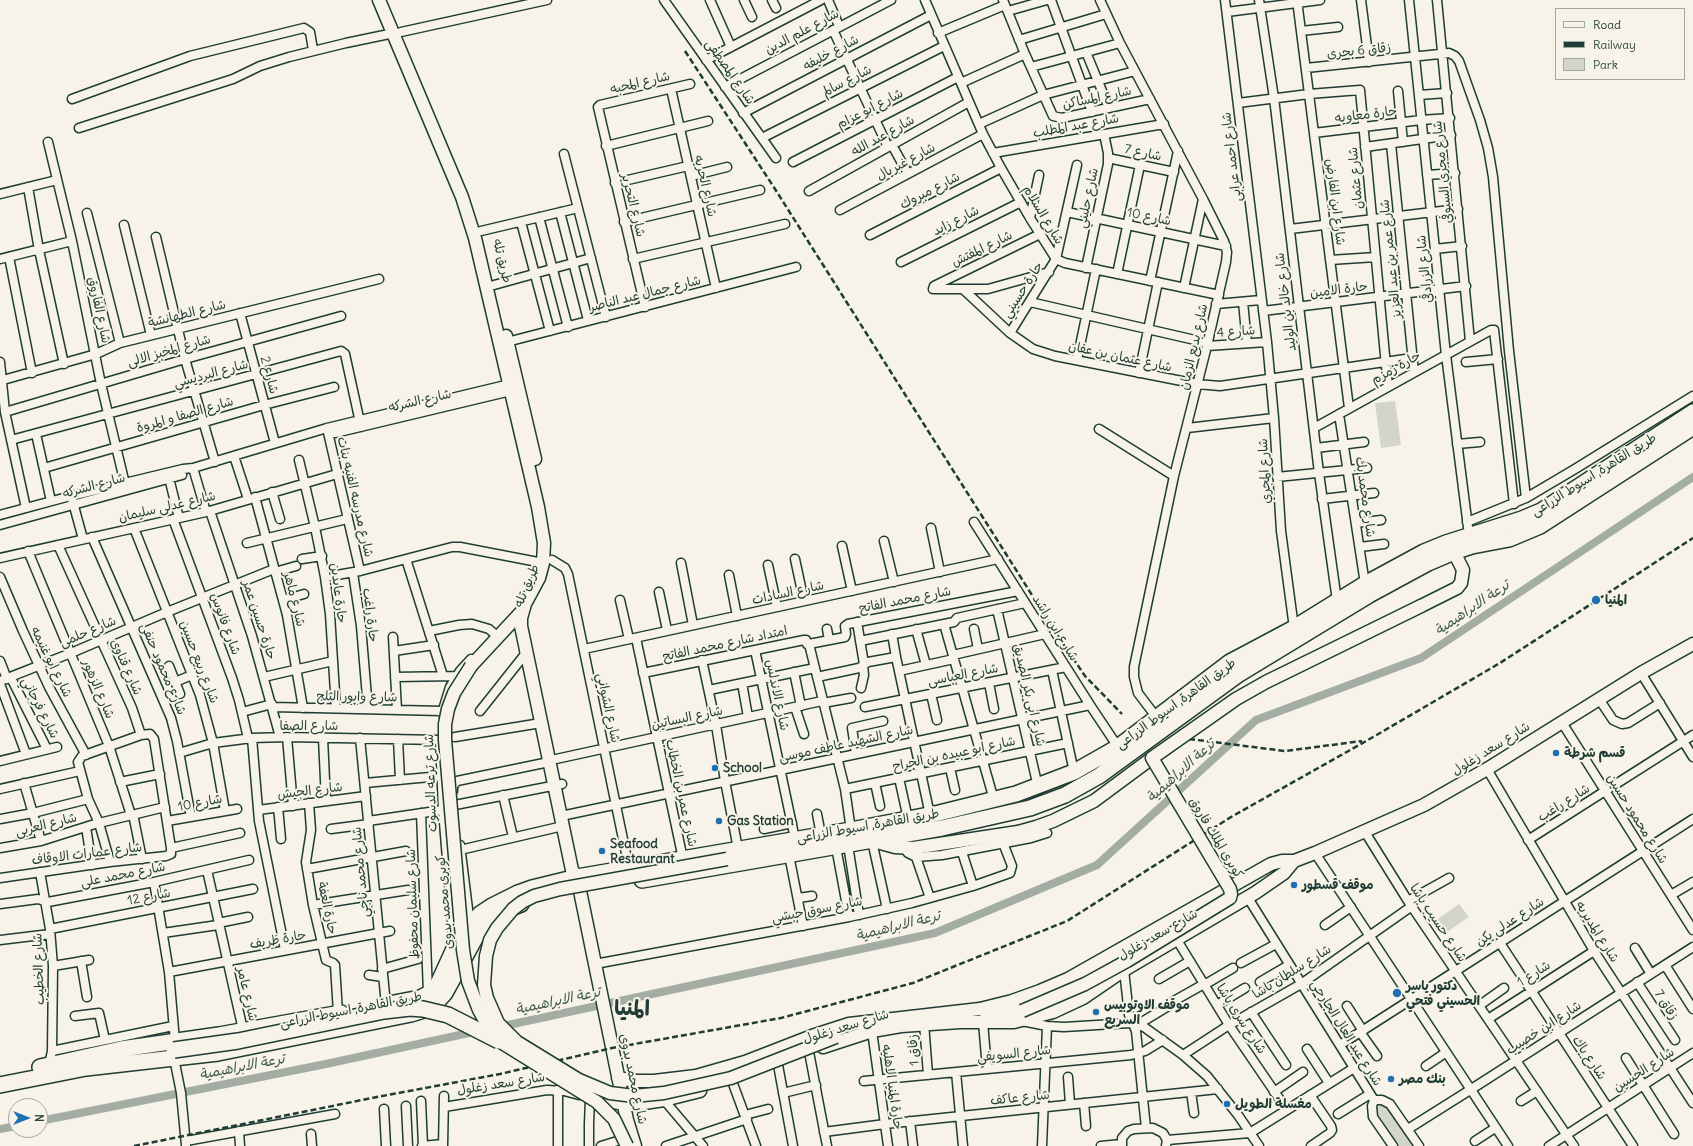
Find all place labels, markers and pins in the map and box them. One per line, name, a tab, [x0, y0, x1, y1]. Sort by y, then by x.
place label: المنيا	[1605, 592, 1627, 608]
marker: المنيا	[1590, 594, 1602, 606]
place label: قسم شرطة	[1564, 745, 1625, 761]
marker: قسم شرطة	[1551, 748, 1561, 758]
place label: School	[723, 760, 762, 776]
marker: School	[710, 763, 720, 773]
place label: Gas Station	[727, 813, 794, 829]
marker: Gas Station	[714, 816, 724, 826]
place label: Seafood Restaurant	[610, 836, 675, 867]
marker: Seafood Restaurant	[597, 846, 607, 856]
place label: موقف قسطور	[1302, 877, 1374, 893]
marker: موقف قسطور	[1289, 880, 1299, 890]
place label: دكتور ياسر الحسيني فتحي	[1406, 978, 1480, 1009]
marker: دكتور ياسر الحسيني فتحي	[1391, 987, 1403, 999]
place label: موقف الاوتوبيس السريع	[1104, 997, 1190, 1028]
marker: موقف الاوتوبيس السريع	[1091, 1007, 1101, 1017]
place label: بنك مصر	[1399, 1071, 1446, 1087]
marker: بنك مصر	[1386, 1074, 1396, 1084]
place label: مغسلة الطويل	[1235, 1096, 1312, 1112]
marker: مغسلة الطويل	[1222, 1099, 1232, 1109]

